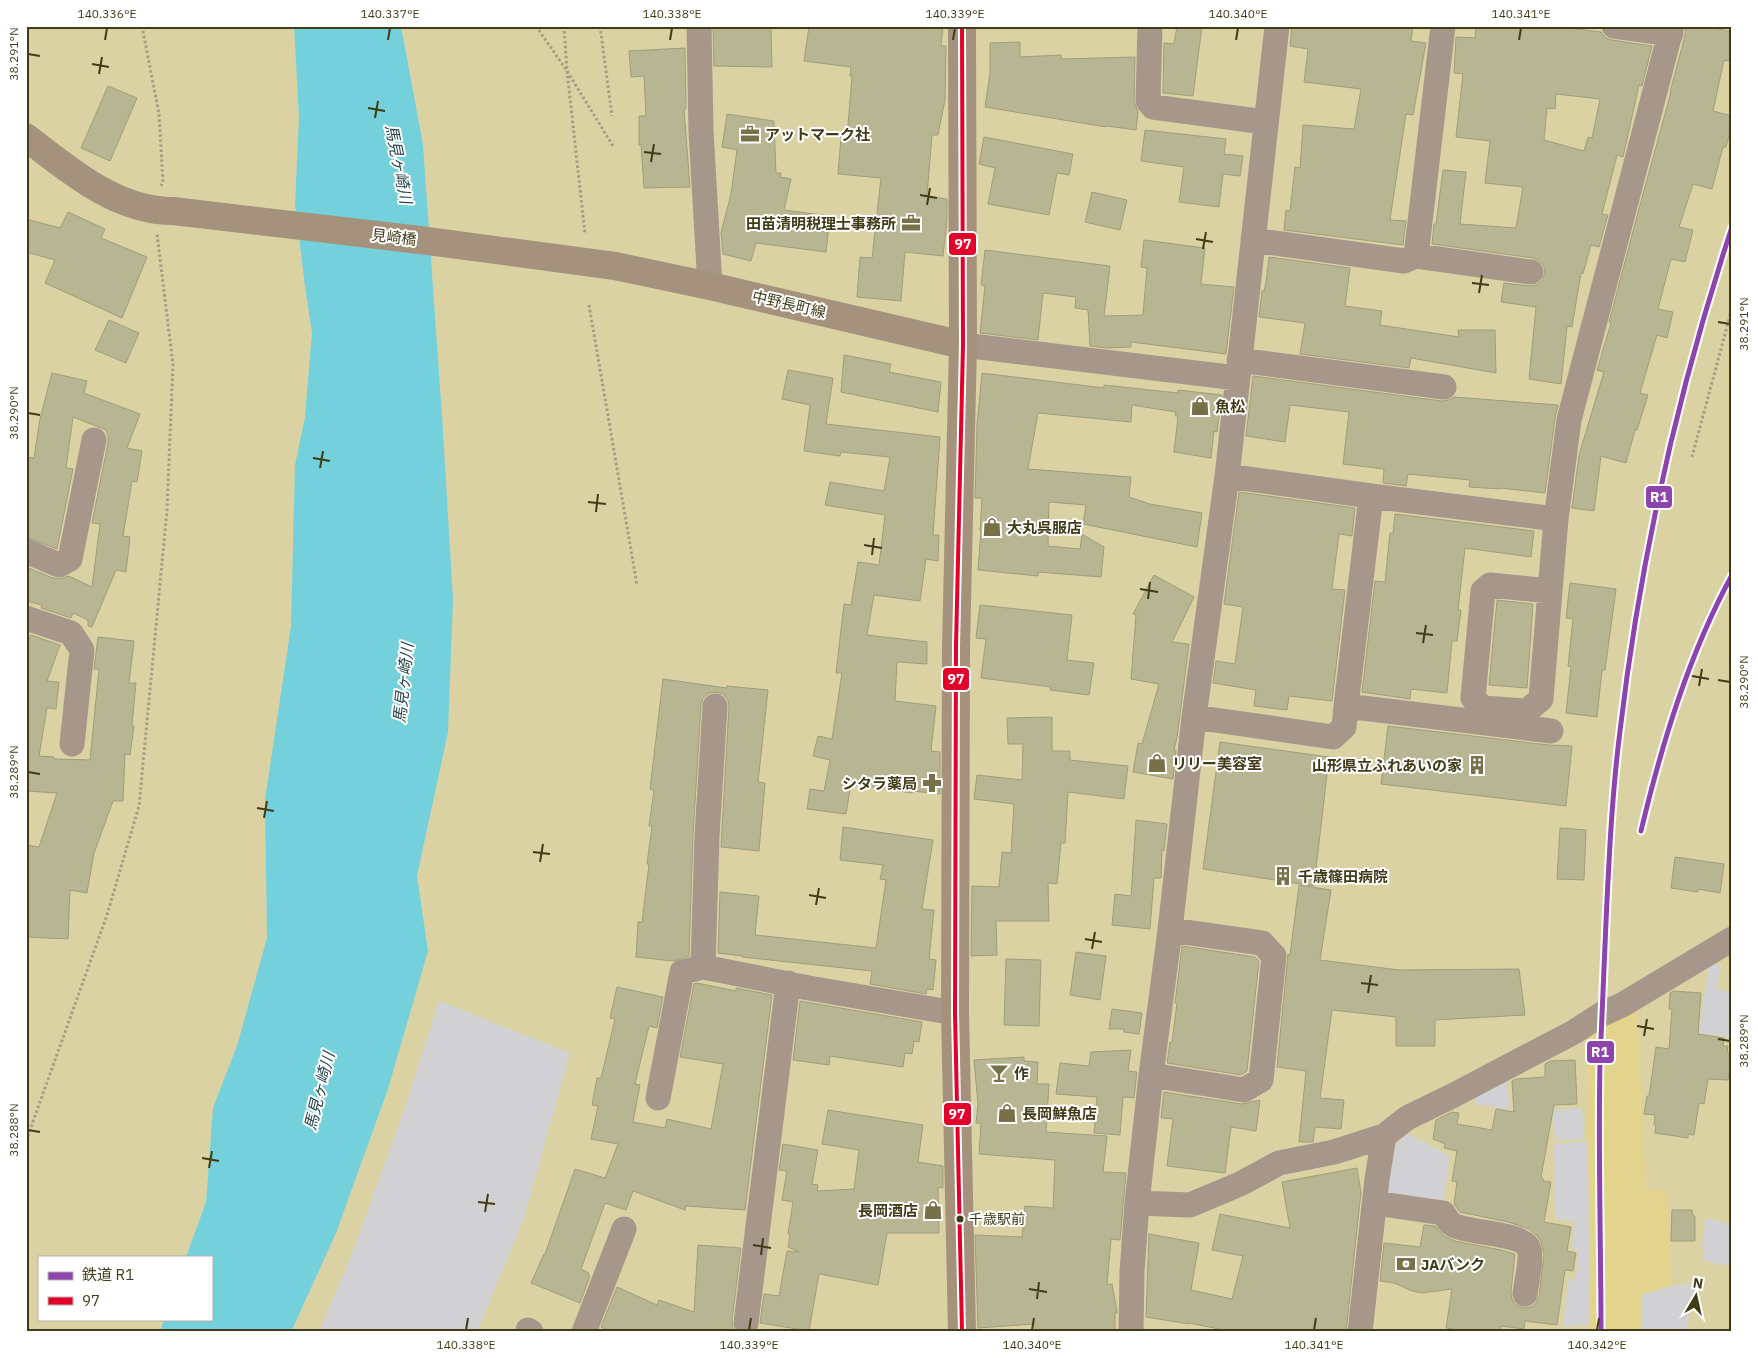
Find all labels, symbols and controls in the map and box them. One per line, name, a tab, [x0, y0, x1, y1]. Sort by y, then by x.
text: 140.336°E	[77, 6, 137, 21]
text: 140.337°E	[360, 6, 420, 21]
text: 140.338°E	[642, 6, 702, 21]
text: 140.339°E	[925, 6, 985, 21]
text: 140.340°E	[1208, 6, 1268, 21]
text: 140.341°E	[1491, 6, 1551, 21]
text: 38.291°N	[6, 27, 21, 81]
water label: 馬見ヶ崎川	[382, 123, 417, 207]
office icon: アットマーク社	[739, 123, 761, 145]
place label: アットマーク社	[765, 125, 870, 144]
office icon: 田苗清明税理士事務所	[900, 212, 922, 234]
place label: 田苗清明税理士事務所	[746, 214, 896, 233]
street label: 見崎橋	[371, 225, 417, 249]
line badge: 97	[948, 232, 977, 256]
text: 97	[955, 235, 971, 253]
street label: 中野長町線	[750, 286, 828, 322]
text: 38.291°N	[1736, 297, 1751, 351]
text: 38.290°N	[6, 386, 21, 440]
shop icon: 魚松	[1189, 395, 1211, 417]
place label: 魚松	[1215, 397, 1245, 416]
line badge: R1	[1645, 485, 1673, 509]
text: R1	[1650, 488, 1669, 506]
shop icon: 大丸呉服店	[981, 516, 1003, 538]
place label: 大丸呉服店	[1007, 518, 1082, 537]
water label: 馬見ヶ崎川	[389, 640, 417, 724]
text: 38.290°N	[1736, 655, 1751, 709]
line badge: 97	[942, 667, 970, 691]
text: 97	[948, 670, 964, 688]
text: 38.289°N	[6, 745, 21, 799]
shop icon: リリー美容室	[1146, 752, 1168, 774]
place label: リリー美容室	[1172, 754, 1262, 773]
building icon: 山形県立ふれあいの家	[1466, 754, 1488, 776]
place label: 山形県立ふれあいの家	[1312, 756, 1462, 775]
pharmacy icon: シタラ薬局	[921, 772, 943, 794]
place label: シタラ薬局	[842, 774, 917, 793]
building icon: 千歳篠田病院	[1272, 865, 1294, 887]
place label: 千歳篠田病院	[1298, 867, 1388, 886]
text: 38.289°N	[1736, 1014, 1751, 1068]
line badge: R1	[1586, 1040, 1615, 1064]
text: R1	[1591, 1043, 1610, 1061]
water label: 馬見ヶ崎川	[300, 1048, 339, 1132]
bar icon: 作	[988, 1062, 1010, 1084]
place label: 作	[1014, 1064, 1029, 1083]
line badge: 97	[943, 1102, 972, 1126]
shop icon: 長岡鮮魚店	[996, 1102, 1018, 1124]
text: 38.288°N	[6, 1103, 21, 1157]
place label: 長岡鮮魚店	[1022, 1104, 1097, 1123]
text: 97	[949, 1105, 965, 1123]
shop icon: 長岡酒店	[922, 1199, 944, 1221]
place label: 長岡酒店	[858, 1201, 918, 1220]
place label: 千歳駅前	[969, 1210, 1025, 1228]
marker: 千歳駅前	[955, 1214, 965, 1224]
bank icon: JAバンク	[1395, 1253, 1417, 1275]
place label: JAバンク	[1421, 1255, 1485, 1274]
legend	[38, 1256, 212, 1320]
text: 鉄道 R1	[82, 1265, 134, 1284]
north arrow	[1670, 1270, 1720, 1320]
text: N	[1692, 1273, 1704, 1293]
text: 97	[82, 1291, 100, 1310]
text: 140.338°E	[436, 1337, 496, 1352]
text: 140.339°E	[719, 1337, 779, 1352]
text: 140.340°E	[1002, 1337, 1062, 1352]
text: 140.341°E	[1284, 1337, 1344, 1352]
text: 140.342°E	[1567, 1337, 1627, 1352]

